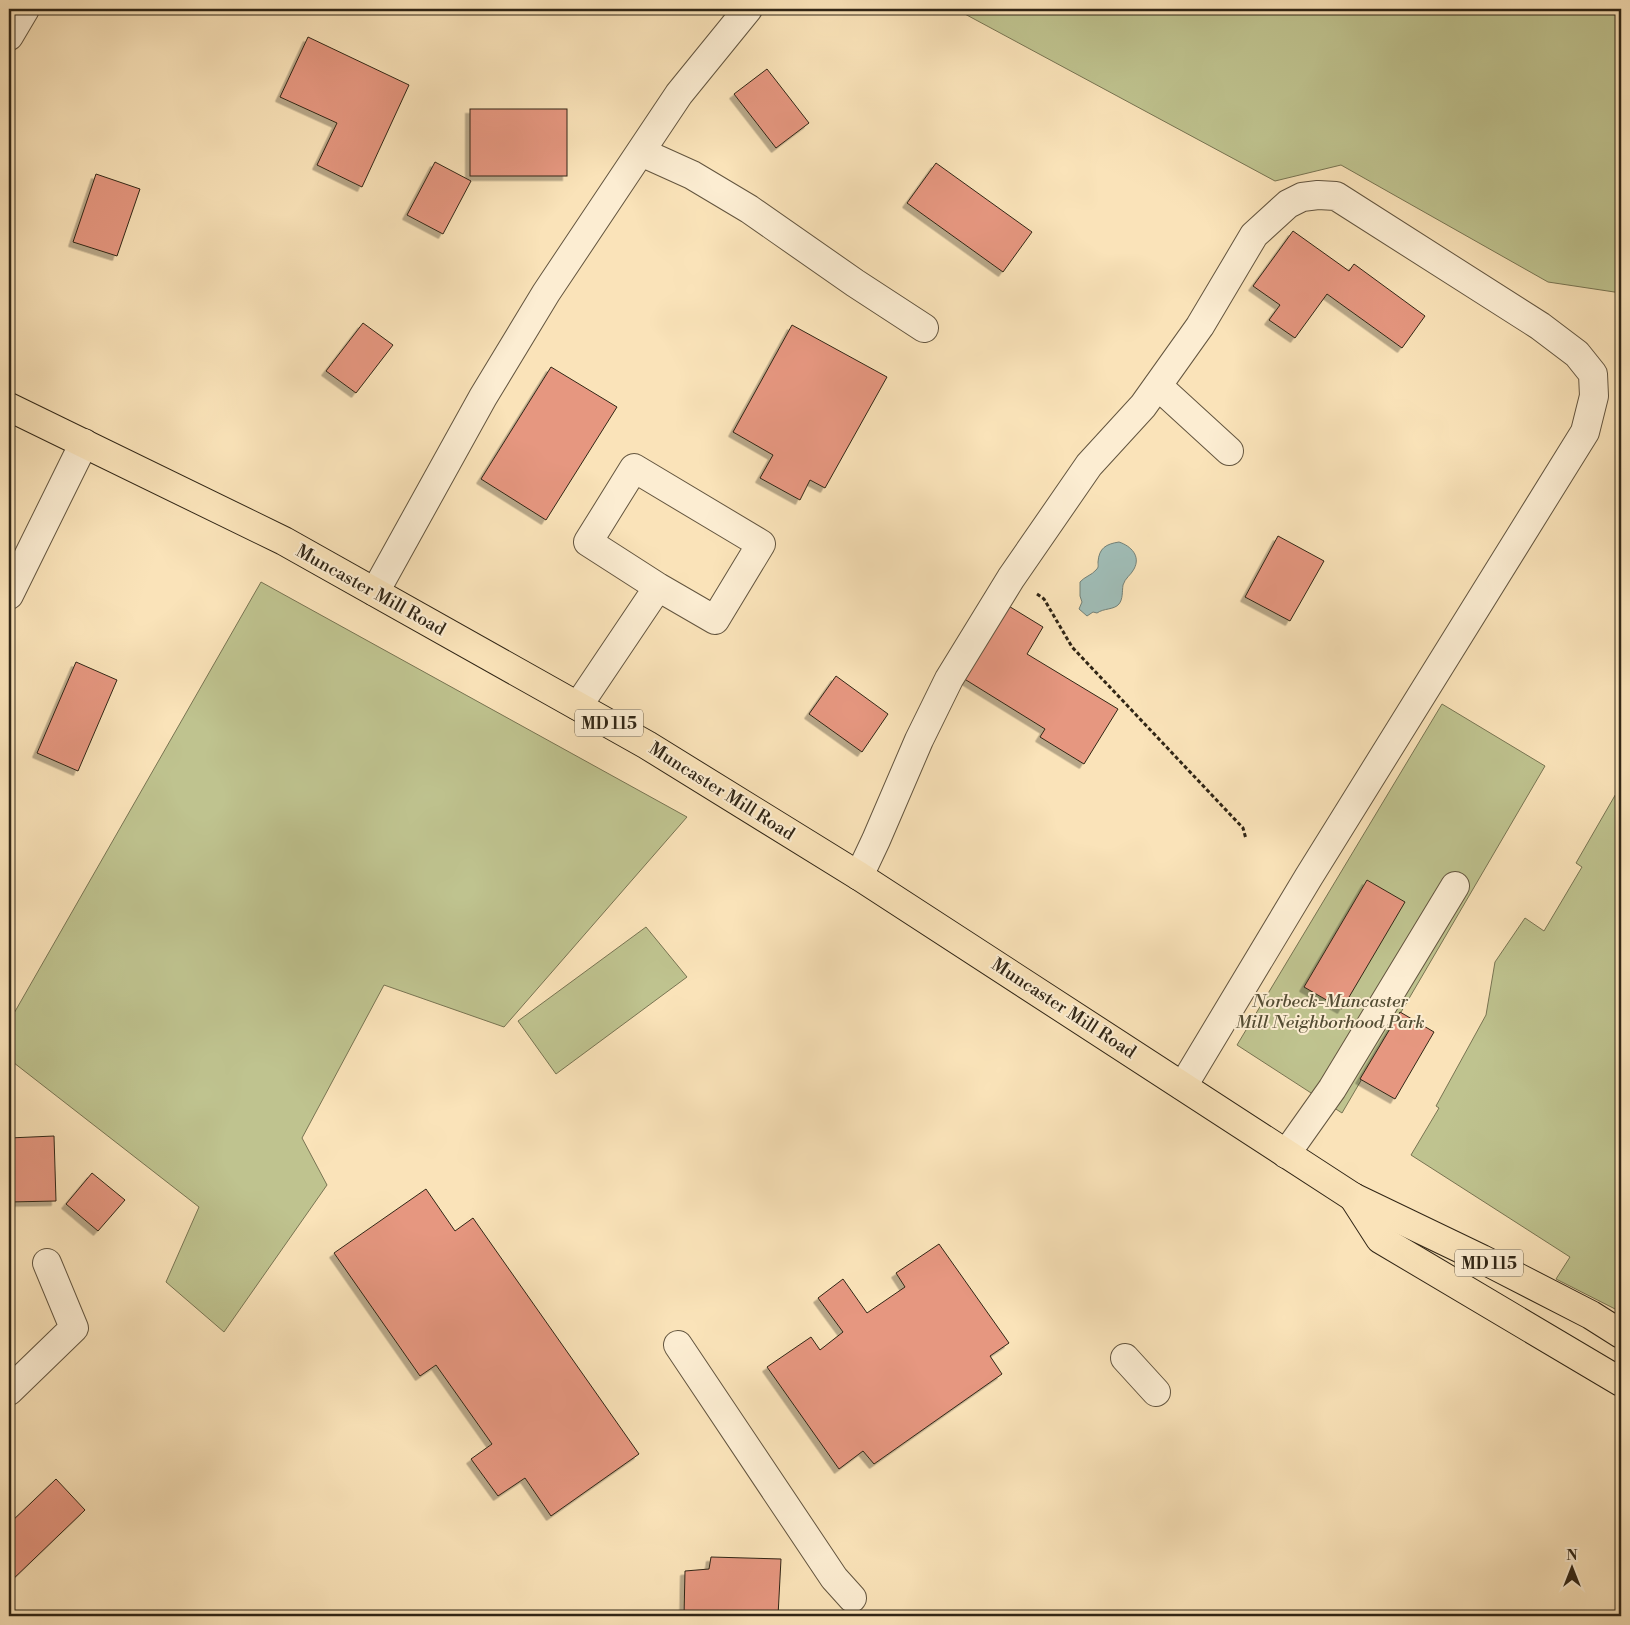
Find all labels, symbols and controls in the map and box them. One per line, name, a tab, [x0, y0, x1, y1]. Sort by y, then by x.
street label: Muncaster Mill Road	[292, 540, 450, 642]
road number: MD 115	[575, 710, 643, 736]
street label: Muncaster Mill Road	[644, 737, 800, 846]
street label: Muncaster Mill Road	[987, 953, 1141, 1064]
park label: Norbeck-Muncaster Mill Neighborhood Park	[1235, 990, 1425, 1034]
road number: MD 115	[1455, 1250, 1523, 1276]
north arrow	[1548, 1542, 1598, 1592]
text: N	[1566, 1547, 1578, 1565]

